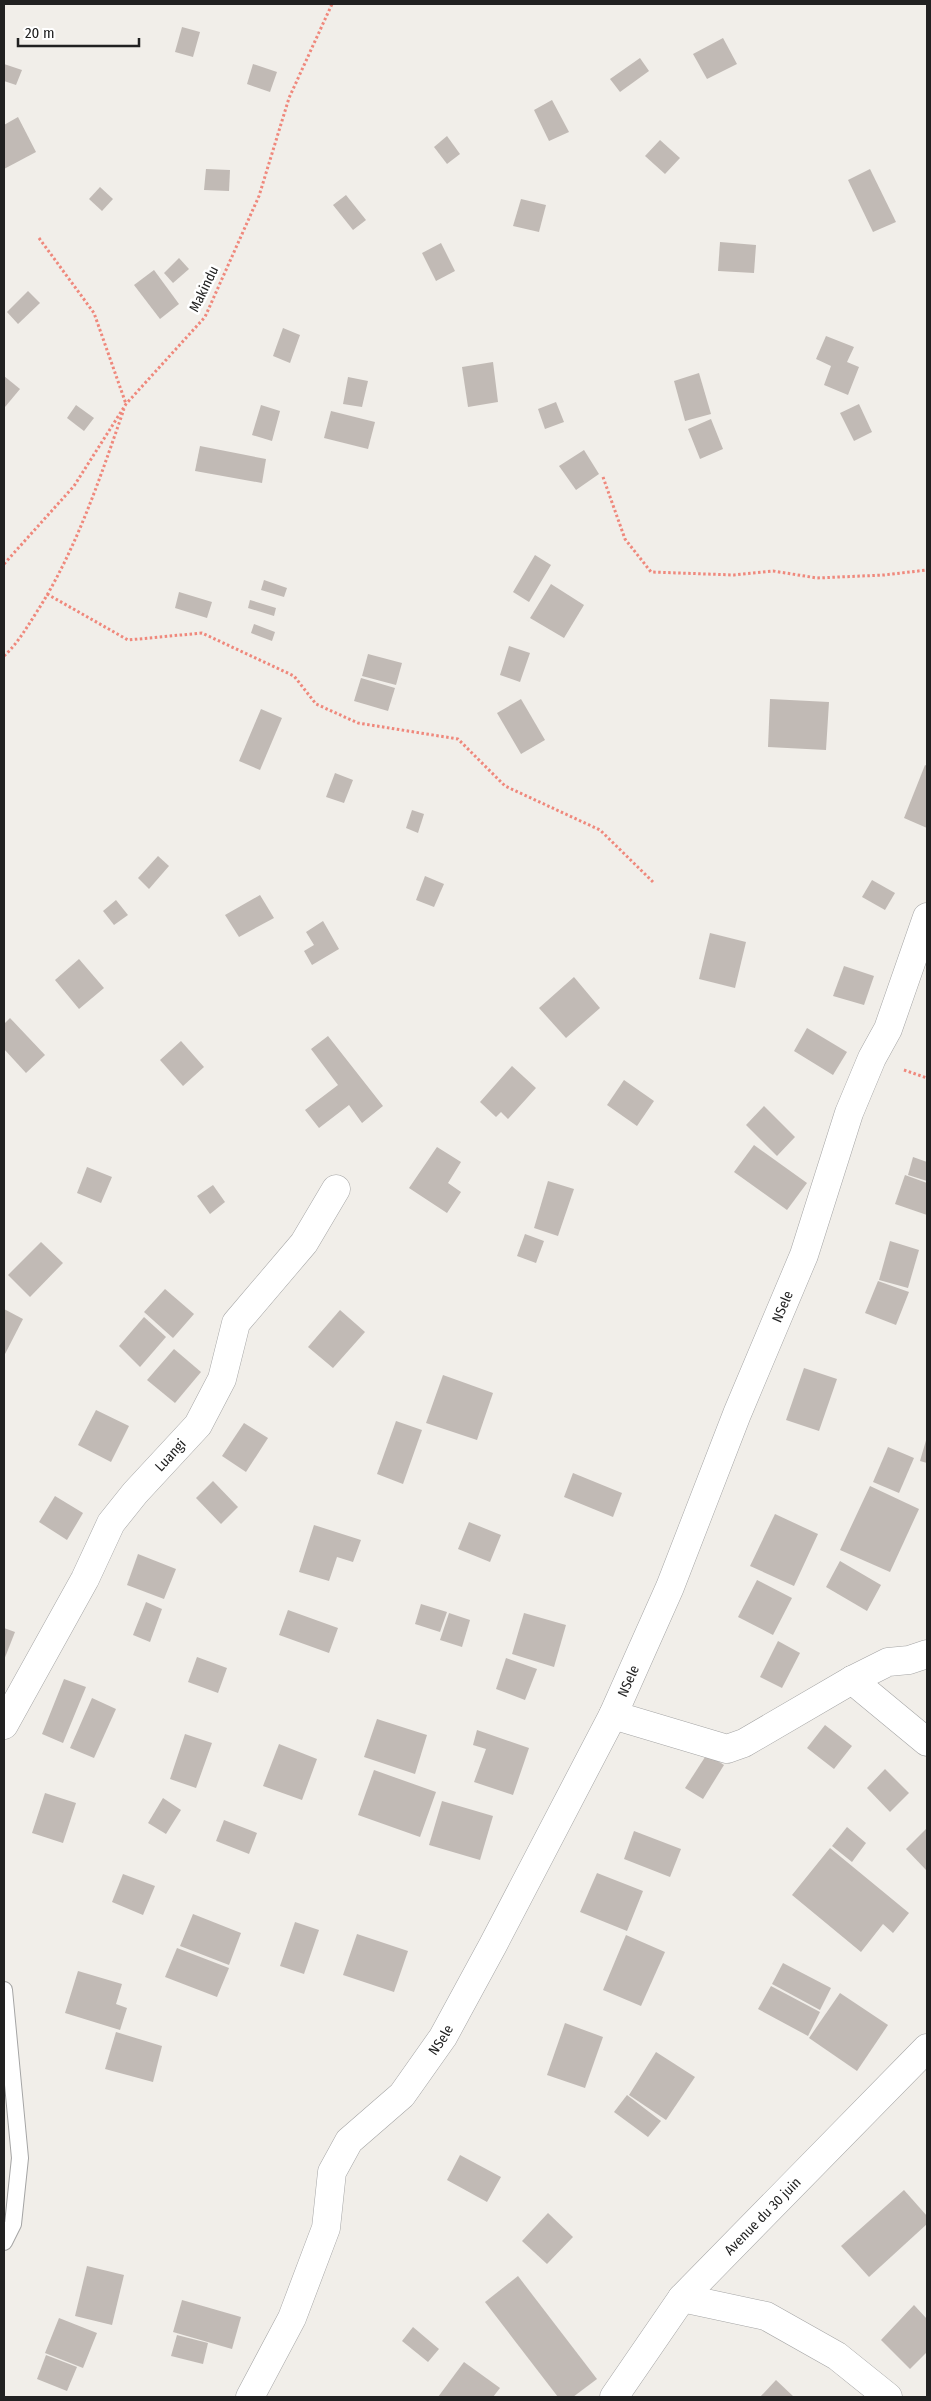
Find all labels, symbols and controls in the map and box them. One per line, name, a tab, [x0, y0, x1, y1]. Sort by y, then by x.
scale bar	[18, 15, 139, 47]
text: 20 m	[25, 24, 55, 42]
street label: Makindu	[186, 263, 222, 315]
street label: NSele	[768, 1288, 797, 1325]
street label: Luangi	[151, 1435, 189, 1475]
street label: NSele	[614, 1662, 643, 1699]
street label: NSele	[424, 2022, 457, 2058]
street label: Avenue du 30 juin	[721, 2173, 804, 2258]

